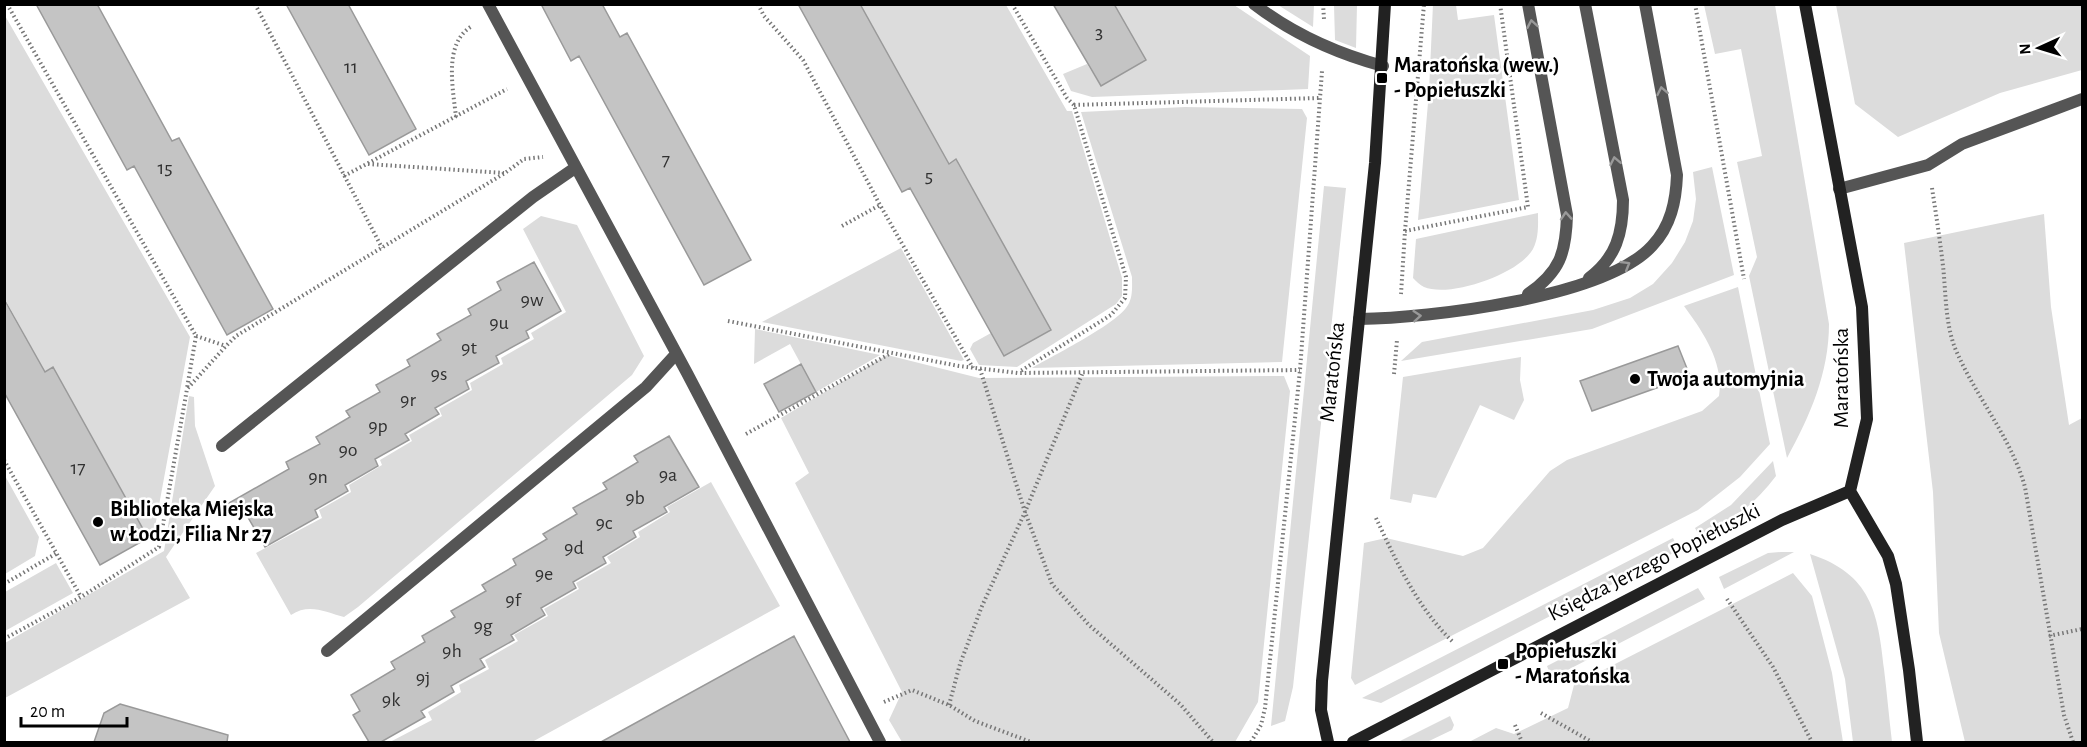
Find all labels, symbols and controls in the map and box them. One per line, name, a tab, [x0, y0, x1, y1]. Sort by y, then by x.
north arrow	[2009, 18, 2069, 78]
one-way arrow	[1526, 19, 1539, 29]
house number: 3	[1095, 22, 1103, 42]
text: N	[2017, 43, 2033, 55]
place label: Maratońska (wew.) - Popiełuszki	[1394, 54, 1560, 101]
house number: 11	[344, 57, 358, 77]
marker: Maratońska (wew.) - Popiełuszki	[1375, 71, 1389, 85]
one-way arrow	[1656, 87, 1669, 97]
house number: 7	[662, 150, 670, 170]
one-way arrow	[1609, 157, 1622, 167]
house number: 15	[157, 158, 173, 178]
house number: 5	[925, 166, 933, 186]
one-way arrow	[1560, 211, 1573, 220]
one-way arrow	[1620, 261, 1630, 273]
house number: 9w	[521, 290, 544, 310]
one-way arrow	[1413, 310, 1422, 323]
house number: 9u	[489, 313, 509, 333]
street label: Maratońska	[1316, 321, 1348, 423]
street label: Maratońska	[1830, 328, 1852, 428]
house number: 9t	[461, 338, 478, 358]
house number: 9s	[431, 364, 447, 384]
place label: Twoja automyjnia	[1647, 368, 1805, 391]
marker: Twoja automyjnia	[1628, 372, 1642, 386]
house number: 9r	[400, 390, 416, 410]
house number: 9p	[368, 416, 388, 436]
house number: 9o	[338, 440, 358, 460]
house number: 17	[70, 458, 86, 478]
house number: 9a	[659, 465, 677, 485]
house number: 9n	[308, 467, 328, 487]
house number: 9b	[625, 488, 645, 508]
place label: Biblioteka Miejska w Łodzi, Filia Nr 27	[110, 498, 274, 545]
street label: Księdza Jerzego Popiełuszki	[1544, 499, 1764, 625]
house number: 9c	[595, 513, 613, 533]
marker: Biblioteka Miejska w Łodzi, Filia Nr 27	[91, 515, 105, 529]
house number: 9d	[564, 538, 584, 558]
house number: 9e	[535, 564, 553, 584]
house number: 9f	[505, 590, 522, 610]
house number: 9g	[473, 616, 493, 636]
place label: Popiełuszki - Maratońska	[1515, 640, 1630, 687]
house number: 9h	[442, 641, 462, 661]
marker: Popiełuszki - Maratońska	[1496, 657, 1510, 671]
house number: 9j	[416, 668, 430, 688]
scale bar	[21, 690, 128, 728]
house number: 9k	[382, 690, 400, 710]
text: 20 m	[30, 703, 65, 721]

